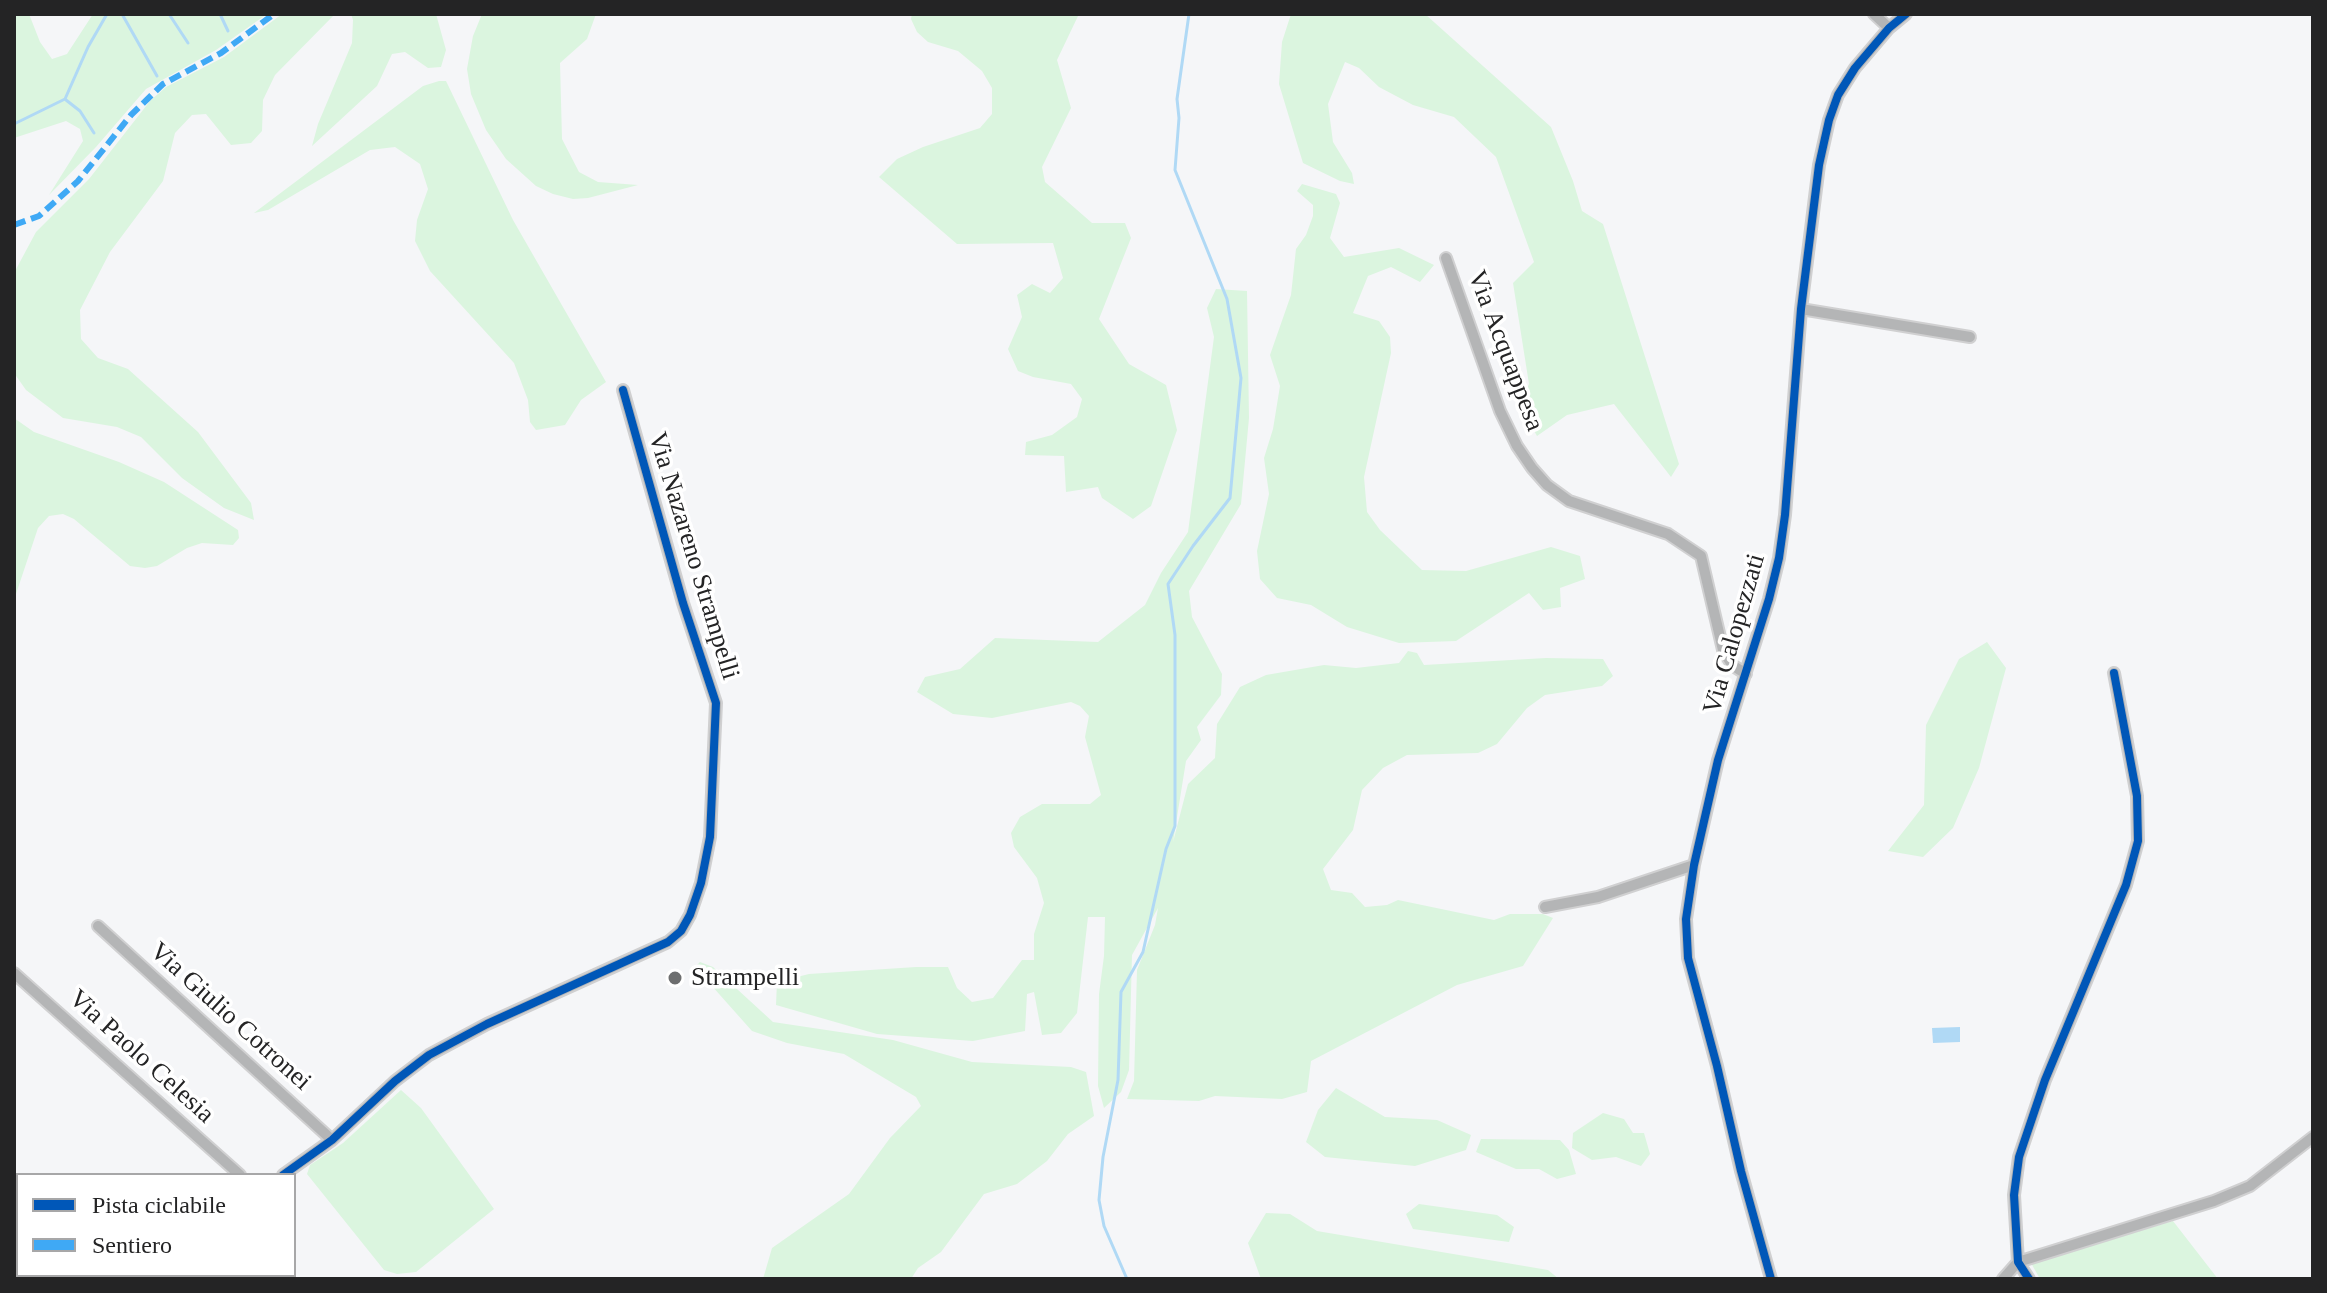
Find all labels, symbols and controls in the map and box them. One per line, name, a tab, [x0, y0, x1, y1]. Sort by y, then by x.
street label: Via Acquappesa	[1460, 266, 1550, 436]
street label: Via Nazareno Strampelli	[641, 429, 745, 683]
street label: Via Calopezzati	[1697, 550, 1773, 718]
street label: Via Giulio Cotronei	[143, 936, 317, 1098]
place label: Strampelli	[691, 962, 799, 994]
marker: Strampelli	[666, 969, 684, 987]
street label: Via Paolo Celesia	[62, 984, 220, 1130]
legend	[16, 1173, 296, 1277]
text: Pista ciclabile	[92, 1192, 226, 1218]
text: Sentiero	[92, 1232, 172, 1258]

